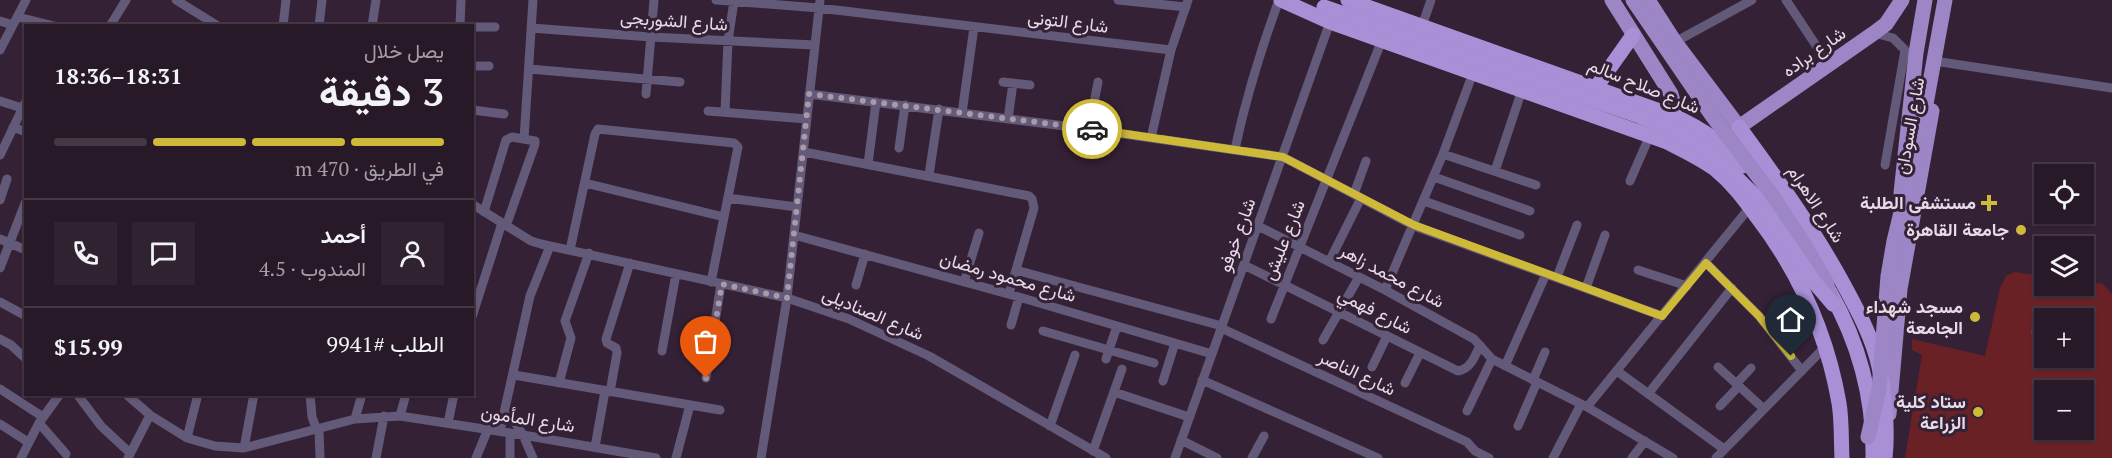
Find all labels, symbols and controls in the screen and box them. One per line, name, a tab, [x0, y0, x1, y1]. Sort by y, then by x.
street label: شارع الشوربجى	[619, 4, 729, 37]
street label: شارع التونى	[1026, 4, 1110, 39]
street label: شارع براده	[1777, 20, 1851, 83]
text: يصل خلال	[364, 37, 444, 64]
street label: شارع صلاح سالم	[1585, 52, 1704, 119]
text: 18:31–18:36	[54, 61, 182, 90]
text: 3 دقيقة	[319, 65, 444, 117]
street label: شارع السودان	[1889, 75, 1930, 176]
courier	[1062, 99, 1122, 159]
icon: car	[1076, 113, 1109, 146]
text: في الطريق · 470 m	[295, 155, 444, 182]
street label: شارع الاهرام	[1782, 160, 1851, 247]
map controls	[2034, 164, 2094, 440]
button: locate	[2034, 164, 2094, 224]
place label: مستشفى الطلبة	[1860, 190, 1976, 214]
street label: شارع خوفو	[1212, 194, 1261, 275]
marker: مستشفى الطلبة	[1980, 194, 1998, 212]
street label: شارع عليش	[1256, 196, 1311, 284]
place label: جامعة القاهرة	[1906, 217, 2009, 241]
text: أحمد	[321, 220, 366, 249]
button: phone	[54, 222, 117, 285]
button: chat	[132, 222, 195, 285]
button: person	[381, 222, 444, 285]
marker: جامعة القاهرة	[2014, 223, 2028, 237]
button: layers	[2034, 236, 2094, 296]
street label: شارع محمد زاهر	[1335, 237, 1449, 314]
street label: شارع محمود رمضان	[937, 245, 1079, 308]
text: المندوب · 4.5	[259, 255, 366, 282]
street label: شارع الصناديلى	[819, 281, 928, 346]
street label: شارع فهمي	[1333, 281, 1417, 343]
pin	[1765, 294, 1816, 356]
place label: مسجد شهداء الجامعة	[1866, 294, 1963, 339]
icon: home	[1774, 303, 1807, 336]
button: +	[2034, 308, 2094, 368]
marker: مسجد شهداء الجامعة	[1968, 310, 1982, 324]
pin	[680, 316, 731, 378]
icon: bag	[689, 325, 722, 358]
text: الطلب #9941	[326, 329, 444, 358]
text: $15.99	[54, 332, 123, 361]
street label: شارع الناصر	[1314, 343, 1400, 401]
button: −	[2034, 380, 2094, 440]
place label: ستاد كلية الزراعة	[1896, 389, 1966, 434]
street label: شارع المأمون	[479, 399, 577, 438]
marker: ستاد كلية الزراعة	[1971, 405, 1985, 419]

